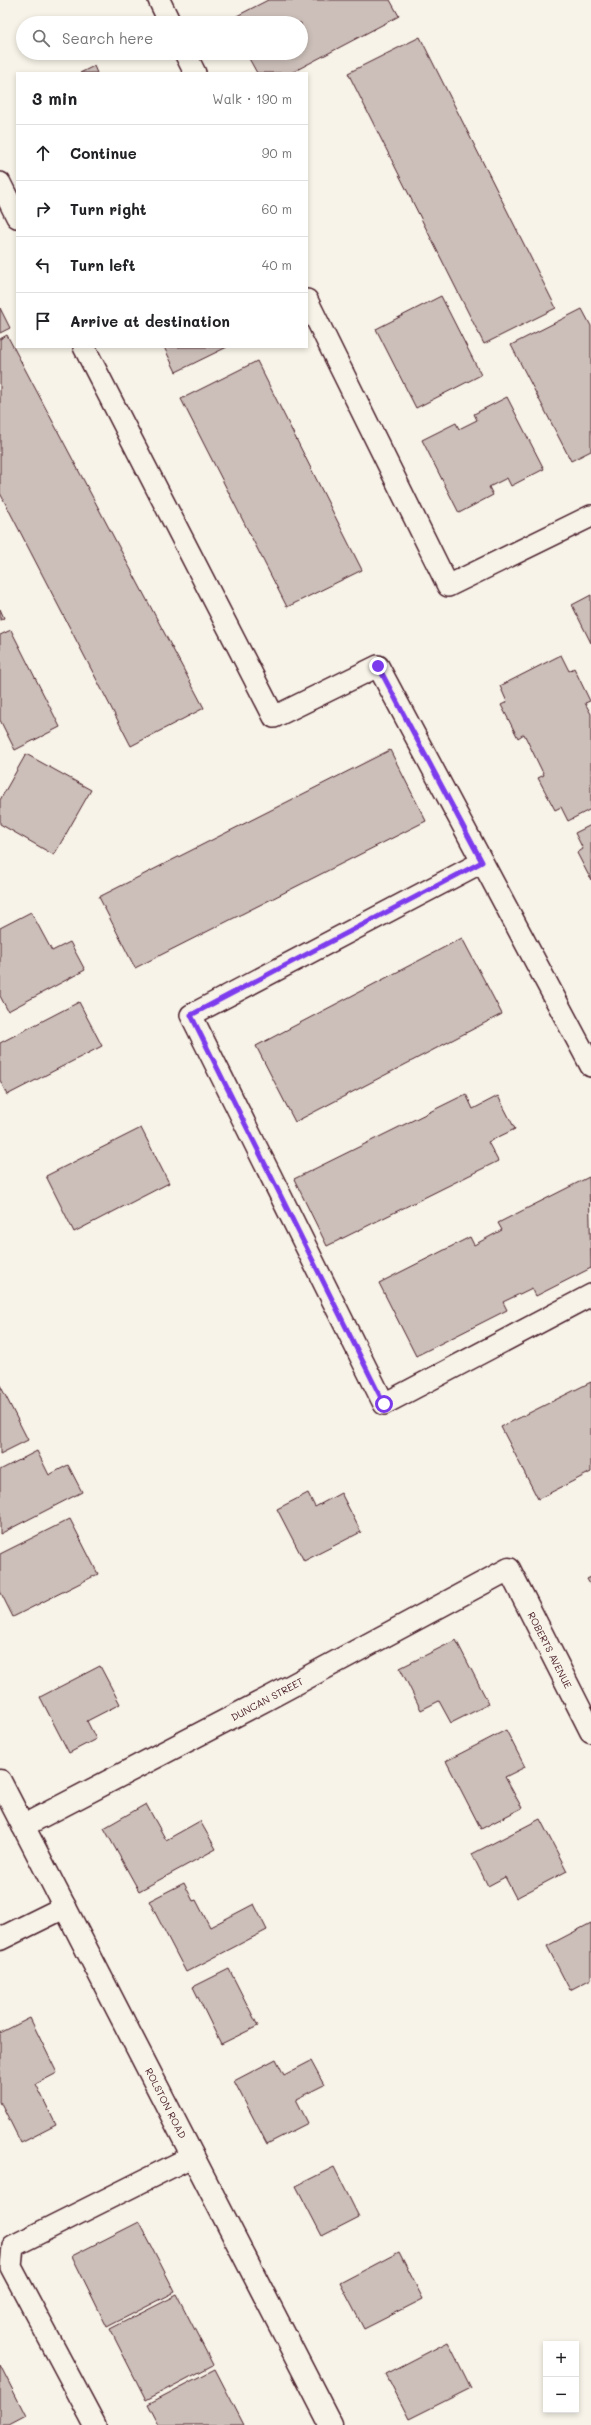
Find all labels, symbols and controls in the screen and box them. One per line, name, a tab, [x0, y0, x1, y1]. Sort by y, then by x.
search box	[16, 16, 308, 60]
icon: search	[30, 27, 52, 49]
text: Search here	[62, 28, 153, 48]
text: 3 min	[32, 87, 77, 109]
text: Walk · 190 m	[212, 90, 292, 107]
icon: ahead	[32, 142, 54, 164]
text: Continue	[70, 143, 137, 163]
text: 90 m	[262, 144, 292, 161]
icon: right	[32, 198, 54, 220]
text: Turn right	[70, 199, 147, 219]
text: 60 m	[262, 200, 292, 217]
icon: left	[32, 254, 54, 276]
text: Turn left	[70, 255, 135, 275]
text: 40 m	[262, 256, 292, 273]
icon: arrive	[32, 310, 54, 332]
text: Arrive at destination	[70, 311, 230, 331]
route end	[369, 657, 387, 675]
route start	[375, 1395, 393, 1413]
street label: ROBERTS AVENUE	[525, 1609, 576, 1691]
street label: DUNCAN STREET	[228, 1674, 306, 1724]
street label: ROLSTON ROAD	[142, 2065, 190, 2141]
map controls	[543, 2341, 579, 2413]
button: +	[543, 2341, 579, 2377]
button: −	[543, 2377, 579, 2413]

